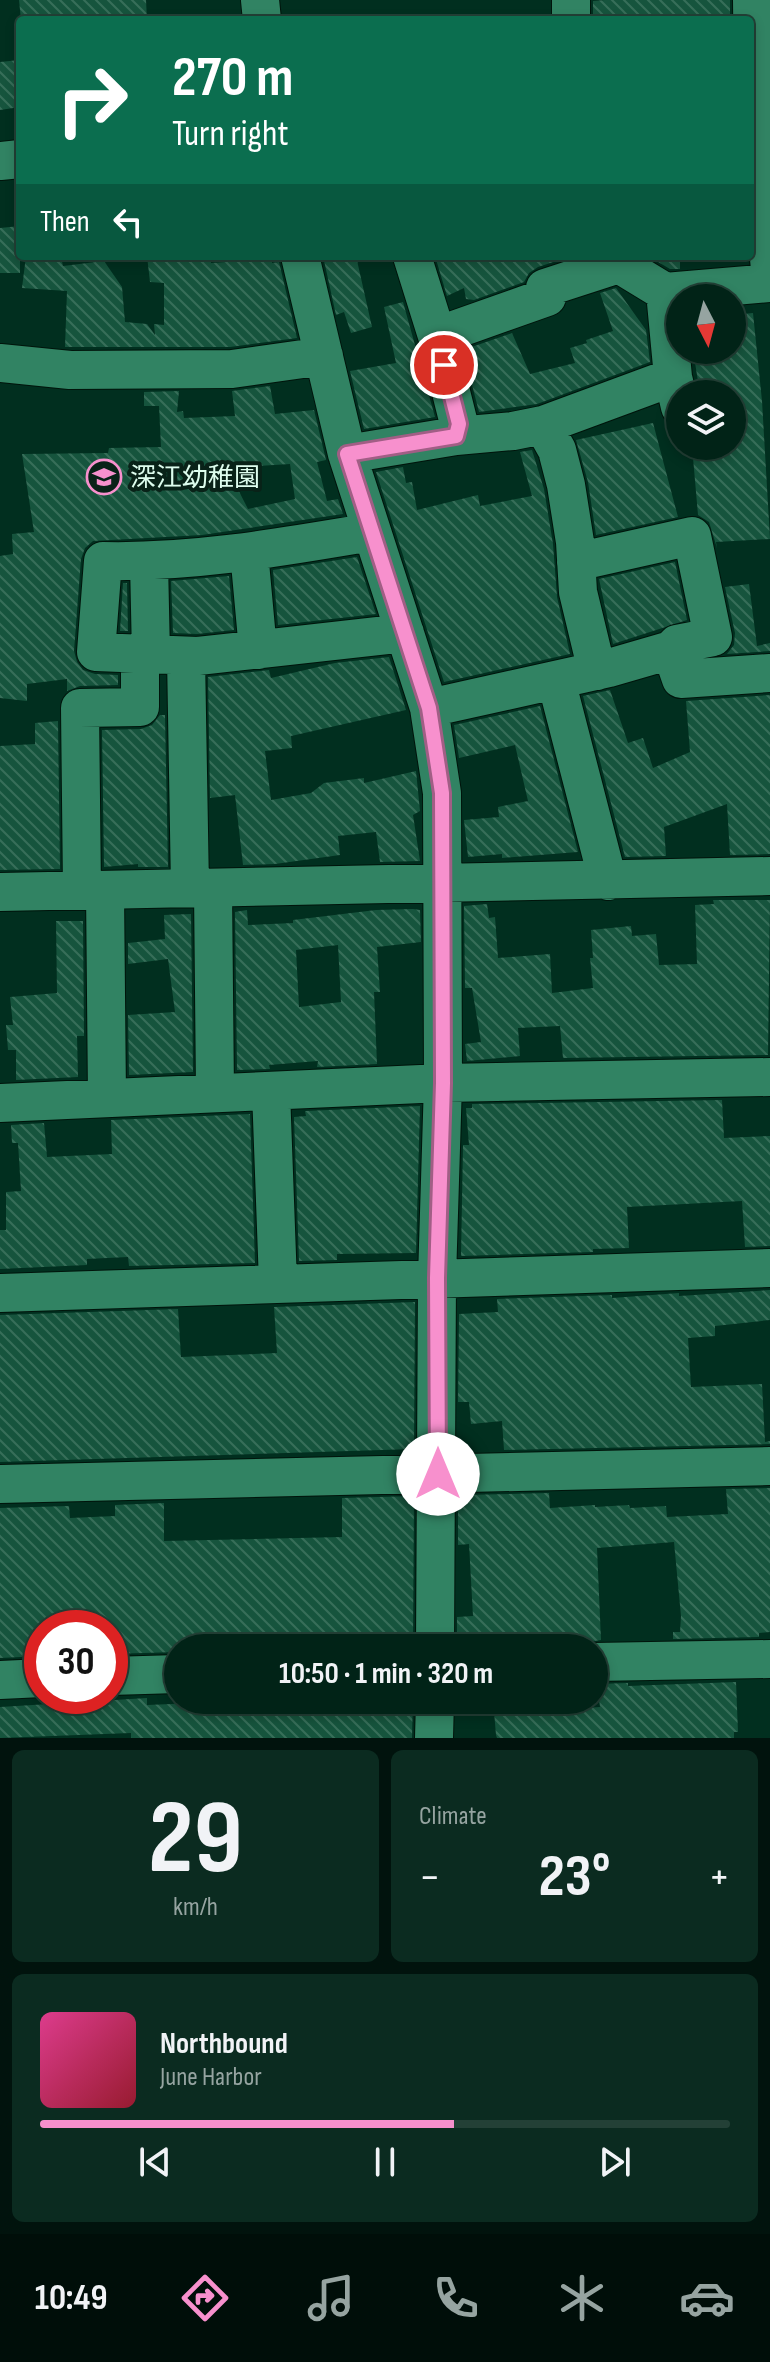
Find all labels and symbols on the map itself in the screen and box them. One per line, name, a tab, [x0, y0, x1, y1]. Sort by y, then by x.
north arrow	[666, 284, 746, 364]
pin	[410, 331, 478, 399]
school or university icon: 深江幼稚園	[85, 458, 123, 496]
place label: 深江幼稚園	[130, 463, 260, 494]
position arrow	[396, 1432, 480, 1516]
speed limit sign: 30	[24, 1610, 128, 1714]

